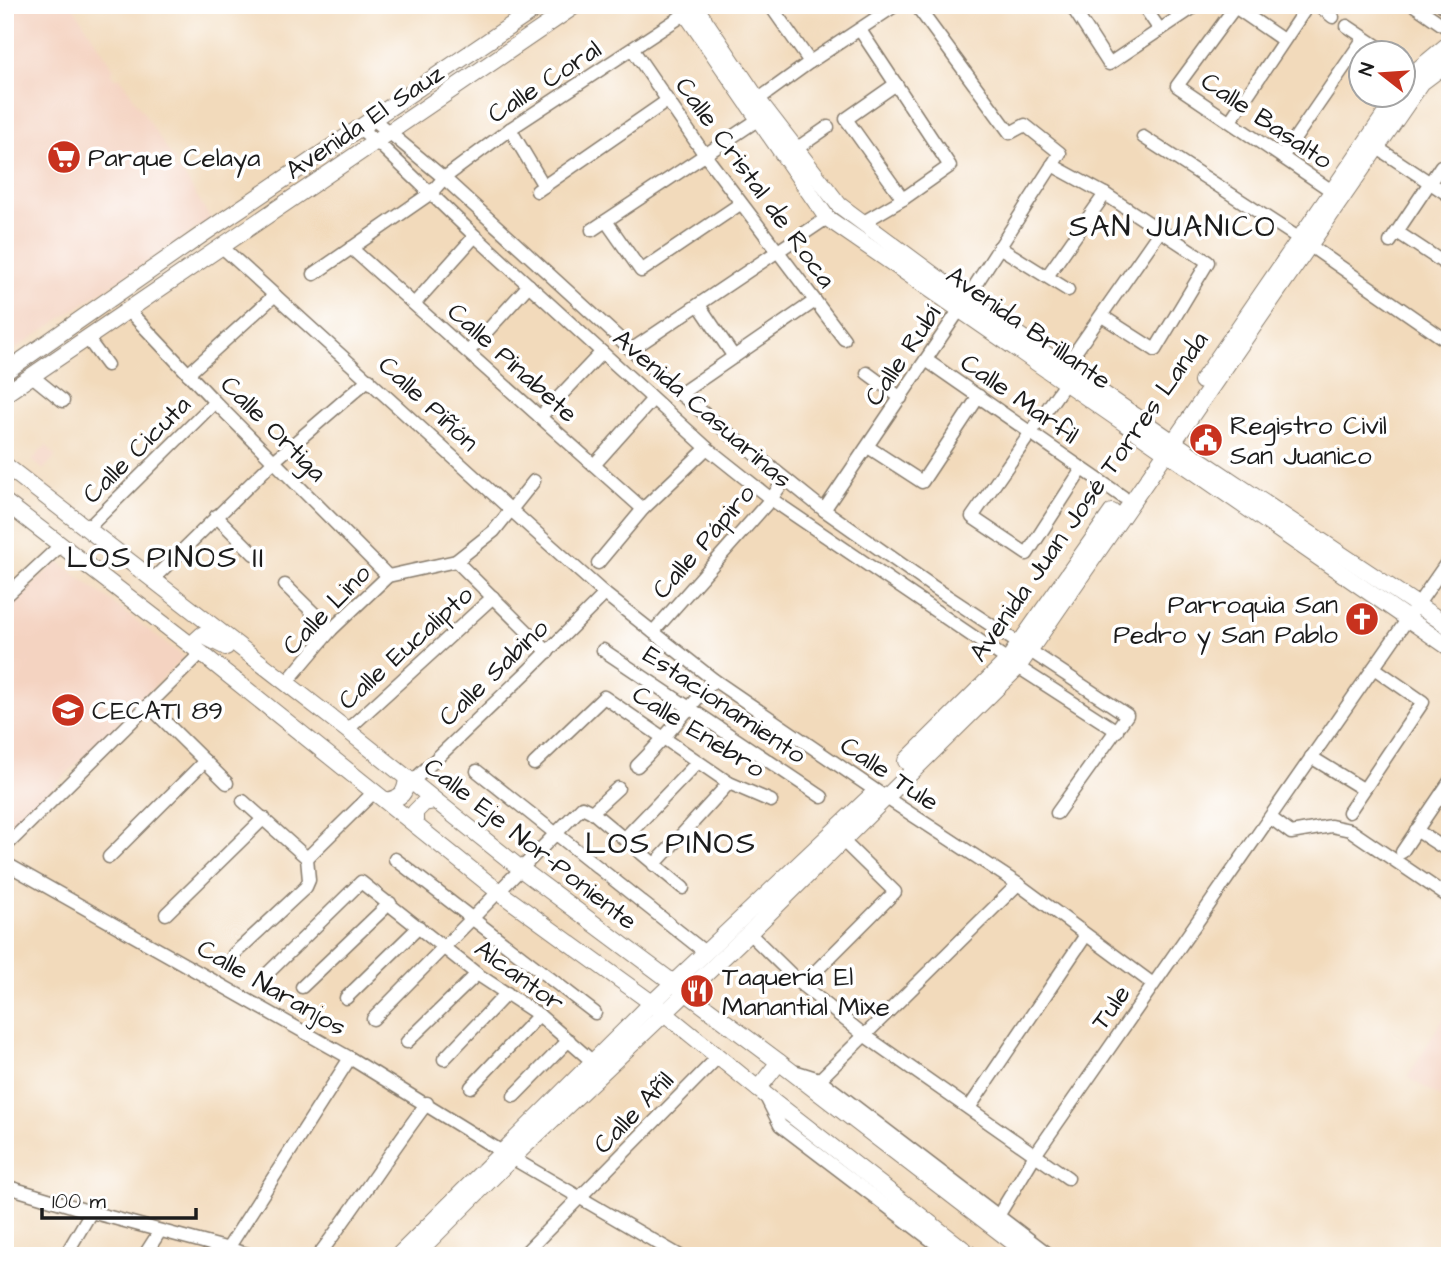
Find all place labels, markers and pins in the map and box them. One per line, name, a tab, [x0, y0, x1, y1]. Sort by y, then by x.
supermarket icon: Parque Celaya	[45, 138, 83, 176]
place label: Parque Celaya	[88, 140, 260, 178]
place label: Registro Civil San Juanico	[1230, 408, 1387, 474]
public building icon: Registro Civil San Juanico	[1187, 421, 1225, 459]
place label: Parroquia San Pedro y San Pablo	[1113, 587, 1338, 655]
church icon: Parroquia San Pedro y San Pablo	[1343, 600, 1381, 638]
school or university icon: CECATI 89	[49, 691, 87, 729]
place label: CECATI 89	[92, 693, 223, 729]
place label: Taquería El Manantial Mixe	[722, 959, 890, 1025]
restaurant icon: Taquería El Manantial Mixe	[678, 972, 716, 1010]

